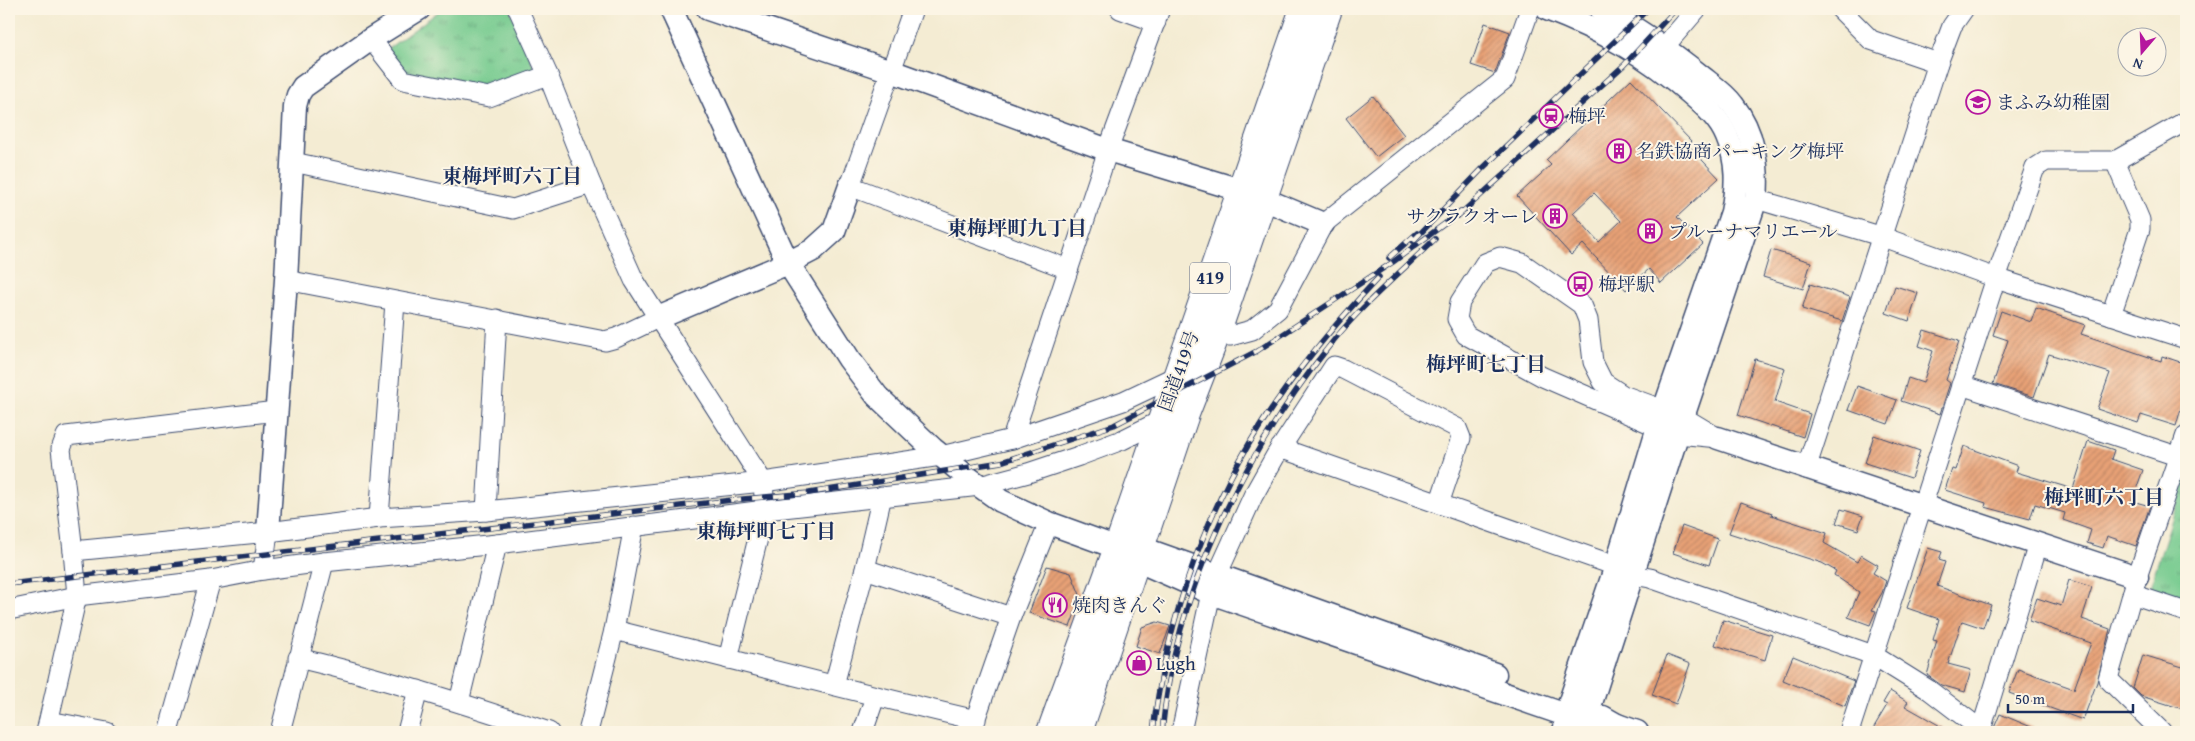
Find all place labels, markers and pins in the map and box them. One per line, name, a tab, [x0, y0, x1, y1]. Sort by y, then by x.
place label: まふみ幼稚園	[1996, 88, 2110, 116]
school or university icon: まふみ幼稚園	[1965, 89, 1991, 115]
place label: 梅坪	[1568, 102, 1606, 130]
station icon: 梅坪	[1538, 103, 1564, 129]
place label: 名鉄協商パーキング梅坪	[1636, 137, 1844, 165]
building icon: 名鉄協商パーキング梅坪	[1606, 138, 1632, 164]
place label: サクラクオーレ	[1406, 202, 1538, 230]
building icon: サクラクオーレ	[1542, 203, 1568, 229]
place label: プルーナマリエール	[1668, 217, 1837, 245]
building icon: プルーナマリエール	[1637, 218, 1663, 244]
place label: 梅坪駅	[1598, 270, 1655, 298]
bus stop icon: 梅坪駅	[1567, 271, 1593, 297]
place label: 焼肉きんぐ	[1072, 591, 1167, 619]
restaurant icon: 焼肉きんぐ	[1042, 592, 1068, 618]
place label: Lugh	[1156, 649, 1196, 677]
shop icon: Lugh	[1126, 650, 1152, 676]

